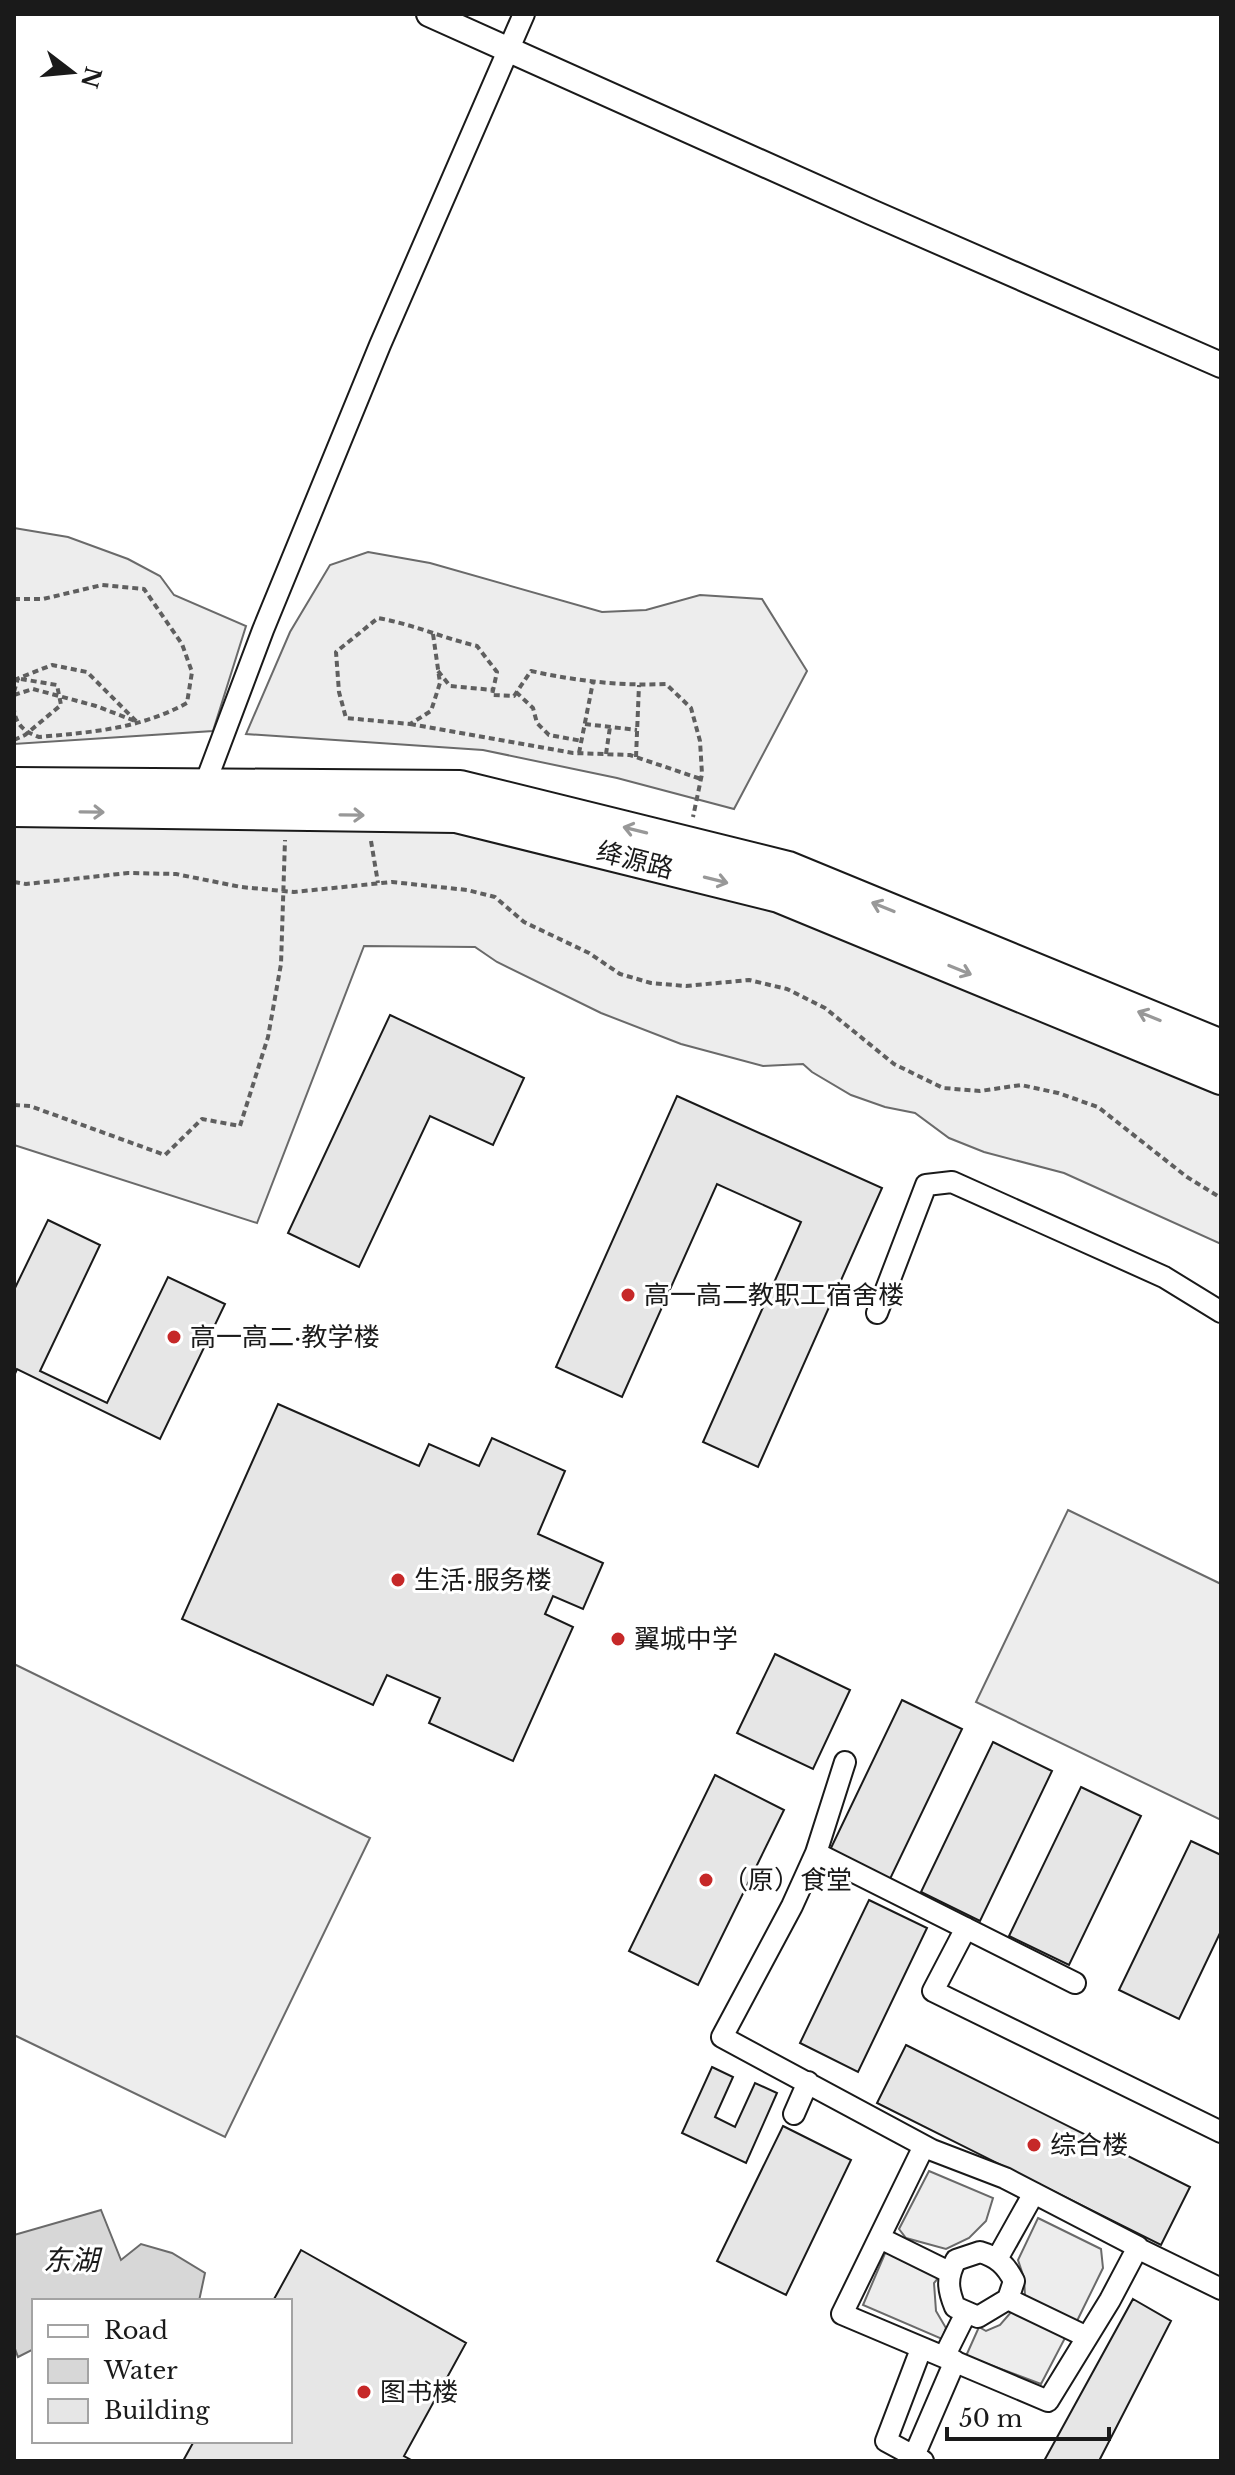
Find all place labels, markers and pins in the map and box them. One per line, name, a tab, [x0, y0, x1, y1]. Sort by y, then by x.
place label: 高一高二教职工宿舍楼	[644, 1279, 904, 1311]
marker: 高一高二教职工宿舍楼	[619, 1286, 637, 1304]
place label: 高一高二·教学楼	[190, 1321, 379, 1353]
marker: 高一高二·教学楼	[165, 1328, 183, 1346]
place label: 生活·服务楼	[414, 1564, 551, 1596]
marker: 生活·服务楼	[389, 1571, 407, 1589]
place label: 翼城中学	[634, 1623, 738, 1655]
marker: 翼城中学	[609, 1630, 627, 1648]
place label: （原）食堂	[722, 1864, 852, 1896]
marker: （原）食堂	[697, 1871, 715, 1889]
place label: 综合楼	[1050, 2129, 1128, 2161]
marker: 综合楼	[1025, 2136, 1043, 2154]
place label: 图书楼	[380, 2376, 458, 2408]
marker: 图书楼	[355, 2383, 373, 2401]

